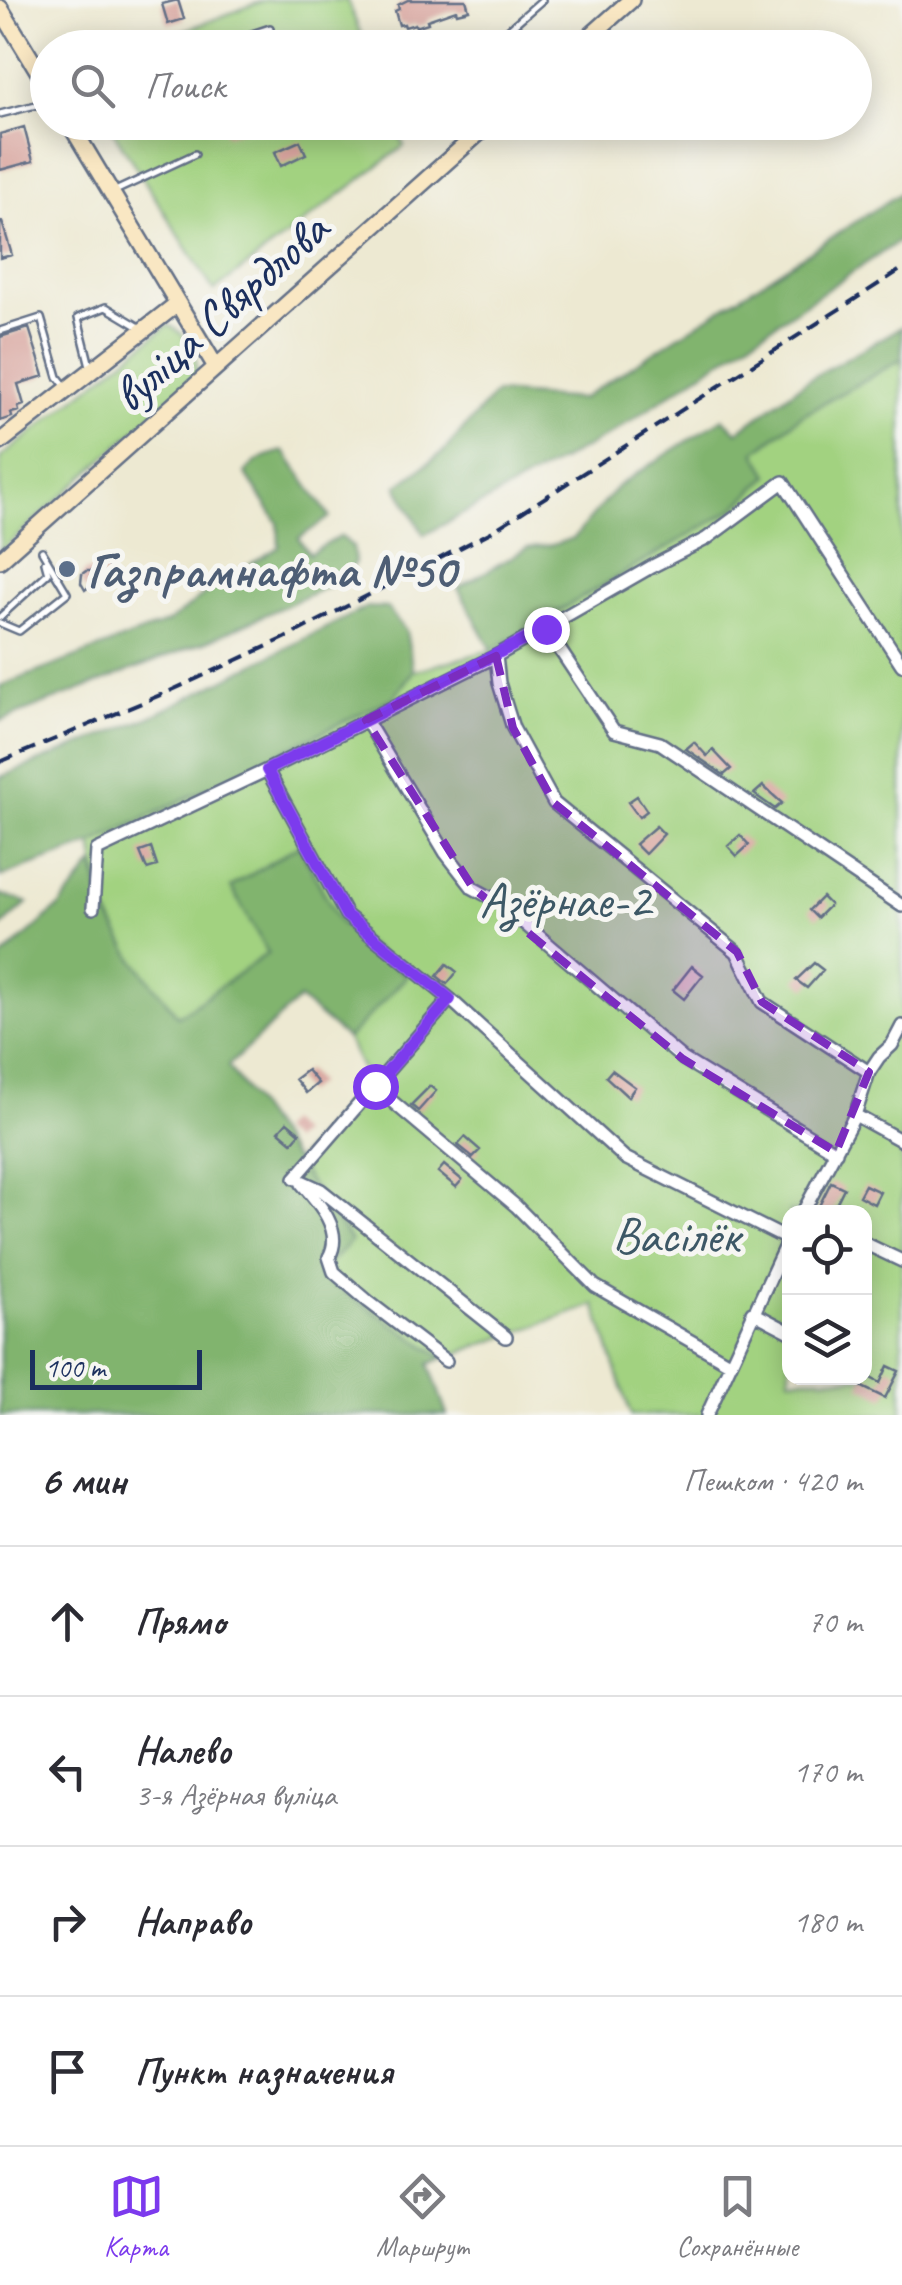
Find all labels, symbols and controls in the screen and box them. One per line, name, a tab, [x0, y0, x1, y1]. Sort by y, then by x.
search box	[30, 30, 872, 140]
icon: search	[65, 58, 120, 113]
text: Поиск	[145, 62, 225, 109]
street label: вуліца Свярдлова	[99, 196, 344, 426]
place label: Газпрамнафта №50	[87, 539, 460, 603]
marker: Газпрамнафта №50	[56, 558, 78, 580]
route end	[524, 607, 570, 653]
park label: Азёрнае-2	[480, 869, 654, 932]
route start	[353, 1064, 399, 1110]
park label: Васілёк	[613, 1204, 744, 1267]
map controls	[782, 1205, 872, 1385]
button: locate	[782, 1205, 872, 1295]
button: layers	[782, 1295, 872, 1385]
scale bar	[30, 1345, 202, 1390]
text: 100 m	[45, 1350, 105, 1385]
text: 6 мин	[40, 1454, 126, 1507]
text: Пешком · 420 m	[683, 1460, 862, 1501]
icon: ahead	[40, 1594, 95, 1649]
text: Прямо	[135, 1598, 225, 1645]
text: 70 m	[808, 1601, 862, 1642]
text: Налево	[135, 1727, 231, 1774]
icon: left	[40, 1744, 95, 1799]
text: 170 m	[793, 1751, 862, 1792]
text: 3-я Азёрная вуліца	[135, 1774, 336, 1815]
icon: right	[40, 1894, 95, 1949]
text: Направо	[135, 1898, 251, 1945]
text: 180 m	[793, 1901, 862, 1942]
icon: arrive	[40, 2044, 95, 2099]
text: Пункт назначения	[135, 2048, 392, 2095]
tab: Карта	[104, 2169, 168, 2264]
tab: Маршрут	[376, 2169, 468, 2264]
tab: Сохранённые	[676, 2169, 798, 2264]

